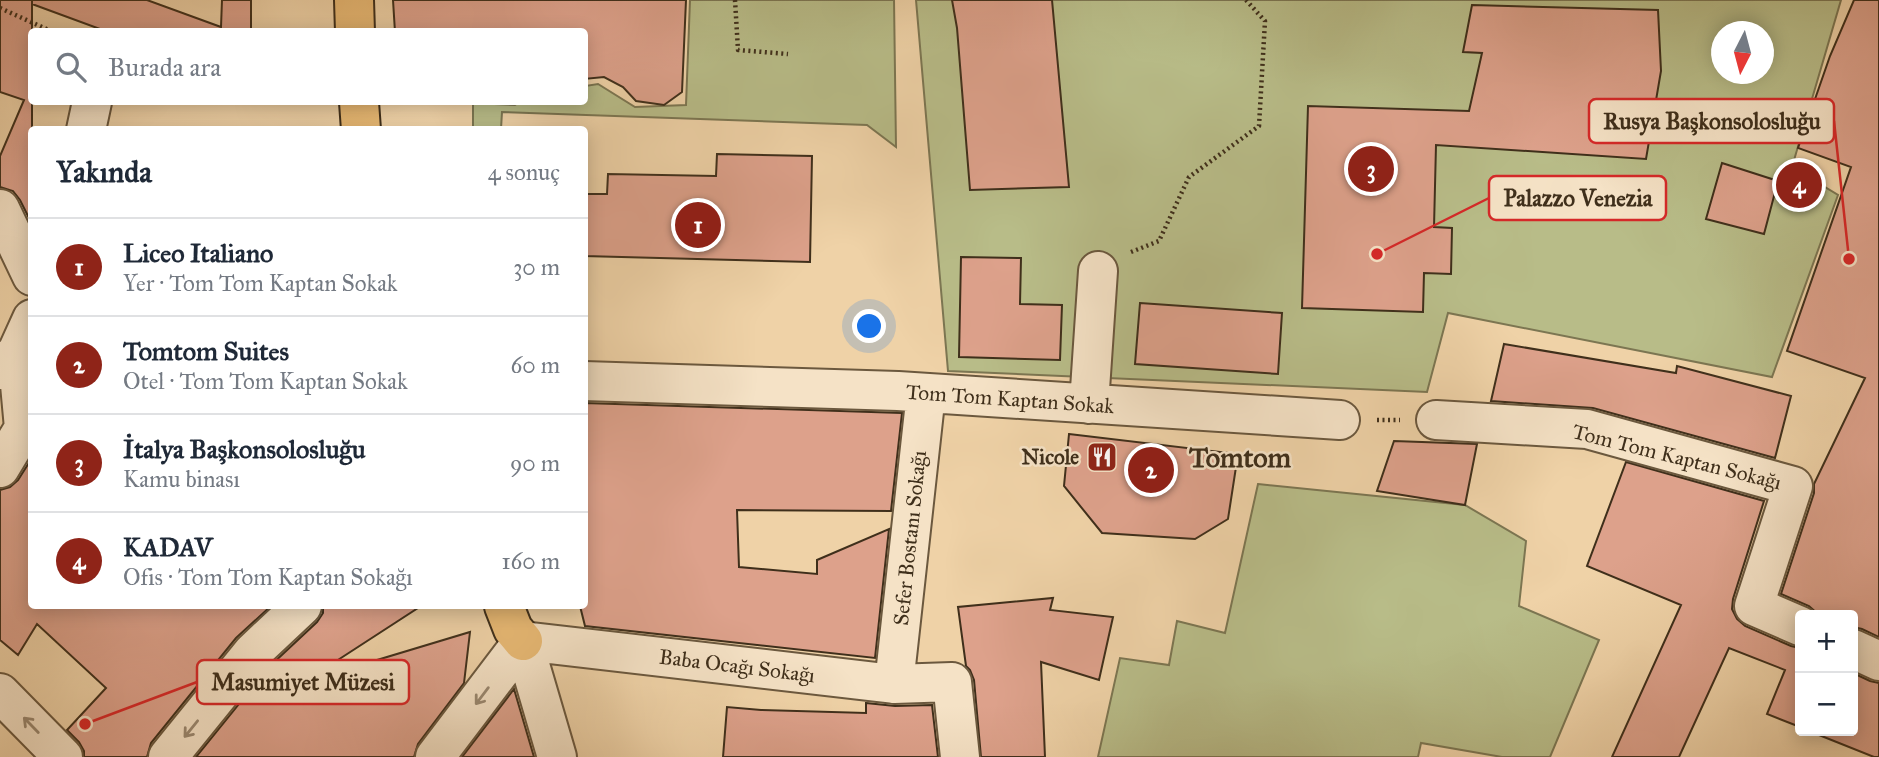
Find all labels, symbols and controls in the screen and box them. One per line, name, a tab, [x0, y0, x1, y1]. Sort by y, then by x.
north arrow	[1711, 21, 1774, 84]
search box	[28, 28, 588, 105]
icon: search	[52, 48, 90, 86]
text: Burada ara	[108, 51, 221, 83]
callout: Rusya Başkonsolosluğu	[1589, 99, 1834, 143]
text: Rusya Başkonsolosluğu	[1603, 107, 1822, 136]
pin: 3	[1348, 143, 1394, 195]
text: Yakında	[56, 154, 152, 190]
text: 4 sonuç	[488, 158, 560, 186]
pin: 4	[1776, 159, 1822, 211]
callout: Palazzo Venezia	[1489, 176, 1666, 220]
text: Palazzo Venezia	[1503, 184, 1654, 212]
pin: 1	[675, 199, 721, 251]
text: Liceo Italiano	[123, 237, 273, 269]
text: 1	[74, 253, 84, 281]
text: 30 m	[513, 253, 560, 281]
text: Yer · Tom Tom Kaptan Sokak	[123, 269, 398, 297]
your location	[852, 309, 886, 343]
text: Tomtom Suites	[123, 335, 289, 367]
text: 2	[73, 351, 85, 379]
text: 60 m	[511, 351, 560, 379]
text: Otel · Tom Tom Kaptan Sokak	[123, 367, 408, 395]
street label: Tom Tom Kaptan Sokak	[905, 379, 1115, 419]
street label: Tom Tom Kaptan Sokağı	[1570, 418, 1784, 496]
text: İtalya Başkonsolosluğu	[123, 433, 366, 465]
restaurant icon: Nicole	[1085, 440, 1119, 474]
district label: Tomtom	[1189, 440, 1292, 475]
place label: Nicole	[1022, 444, 1079, 470]
pin: 2	[1128, 444, 1174, 496]
text: 3	[74, 449, 84, 477]
text: 90 m	[510, 449, 560, 477]
street label: Sefer Bostanı Sokağı	[888, 449, 932, 627]
text: Kamu binası	[123, 465, 240, 493]
text: KADAV	[123, 531, 213, 563]
text: 4	[73, 547, 85, 575]
text: 160 m	[502, 547, 560, 575]
text: Ofis · Tom Tom Kaptan Sokağı	[123, 563, 413, 591]
map controls	[1795, 610, 1858, 736]
button: +	[1795, 610, 1858, 673]
street label: Baba Ocağı Sokağı	[657, 644, 817, 688]
callout: Masumiyet Müzesi	[197, 660, 409, 704]
text: Masumiyet Müzesi	[211, 668, 395, 697]
button: −	[1795, 673, 1858, 736]
one-way arrow	[474, 686, 489, 704]
one-way arrow	[23, 717, 40, 734]
one-way arrow	[183, 719, 199, 737]

